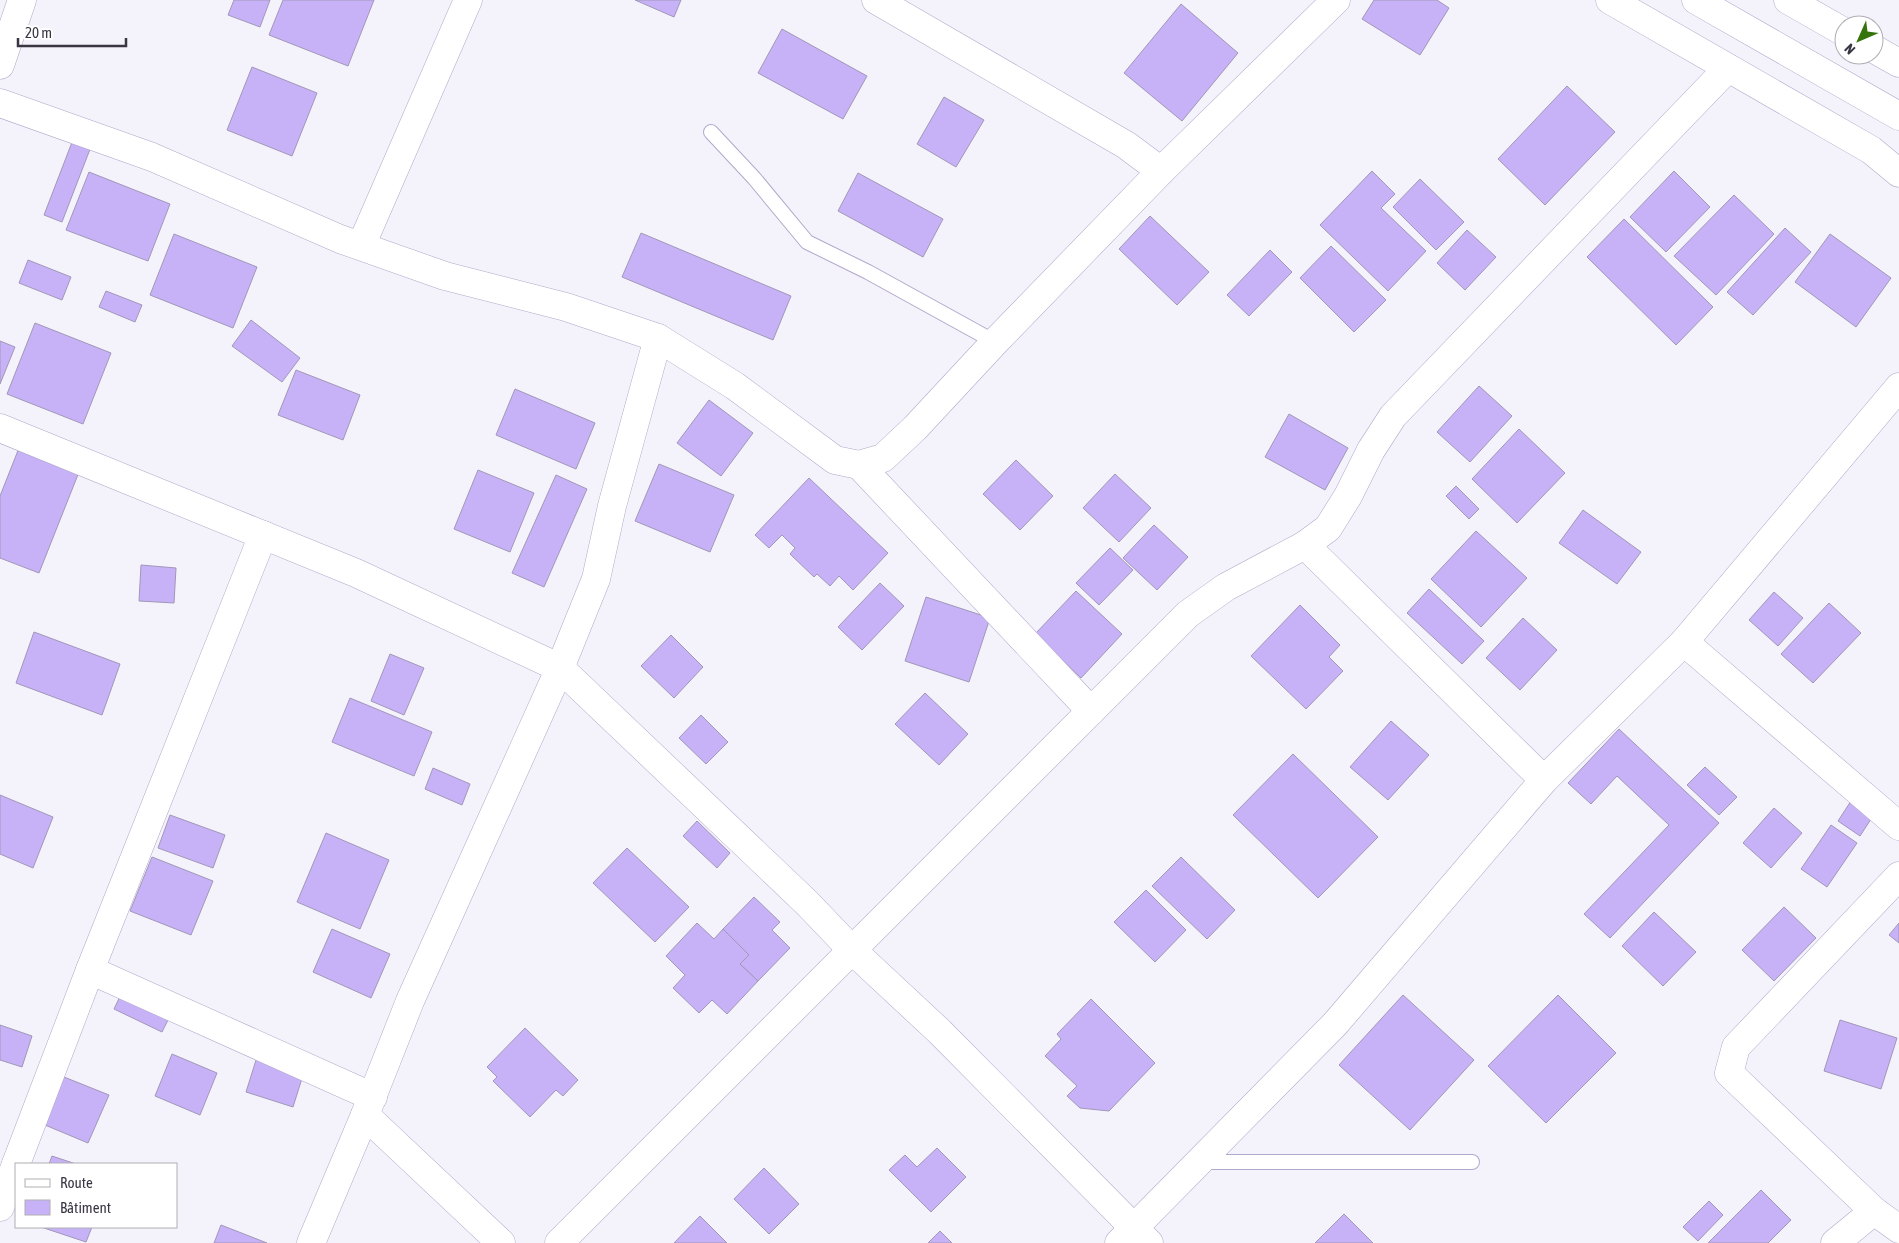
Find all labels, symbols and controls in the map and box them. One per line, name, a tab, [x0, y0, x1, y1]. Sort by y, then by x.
scale bar	[18, 15, 125, 47]
north arrow	[1834, 15, 1884, 65]
text: 20 m	[25, 24, 52, 41]
text: N	[1841, 41, 1858, 58]
legend	[15, 1163, 178, 1228]
text: Route	[60, 1174, 93, 1191]
text: Bâtiment	[60, 1199, 111, 1216]

